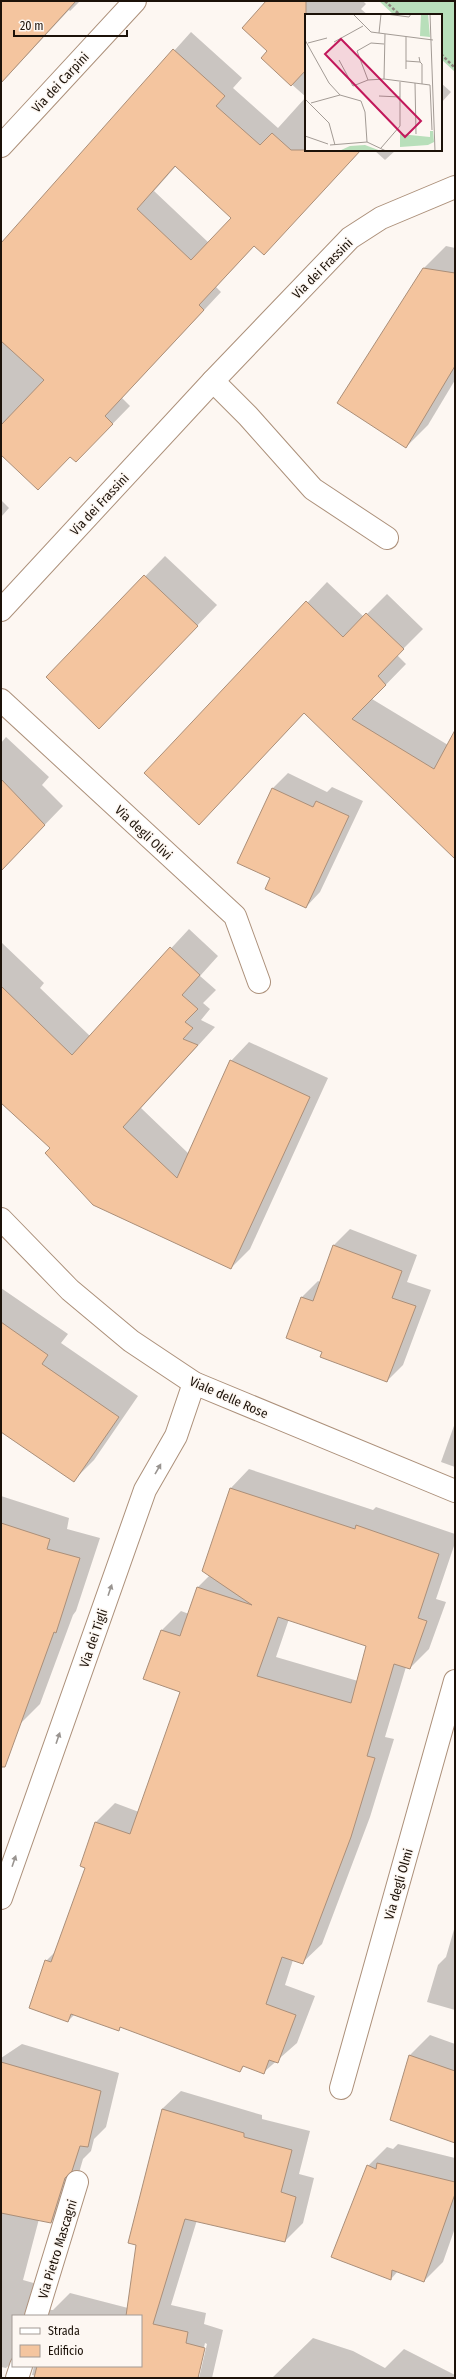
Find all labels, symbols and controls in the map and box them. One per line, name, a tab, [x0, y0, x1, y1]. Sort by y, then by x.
scale bar	[14, 12, 127, 38]
inset map	[305, 14, 442, 151]
text: 20 m	[20, 19, 44, 33]
street label: Via dei Carpini	[29, 49, 92, 116]
street label: Via dei Frassini	[289, 235, 356, 302]
street label: Via dei Frassini	[67, 470, 132, 538]
street label: Via degli Olivi	[112, 802, 175, 863]
street label: Viale delle Rose	[187, 1373, 270, 1421]
one-way arrow	[154, 1463, 161, 1475]
one-way arrow	[108, 1583, 114, 1595]
street label: Via dei Tigli	[76, 1607, 111, 1670]
one-way arrow	[55, 1732, 61, 1744]
street label: Via degli Olmi	[381, 1847, 416, 1922]
one-way arrow	[11, 1855, 17, 1867]
street label: Via Pietro Mascagni	[35, 2198, 80, 2301]
legend	[12, 2315, 142, 2367]
text: Strada	[48, 2324, 80, 2338]
text: Edificio	[48, 2344, 84, 2358]

